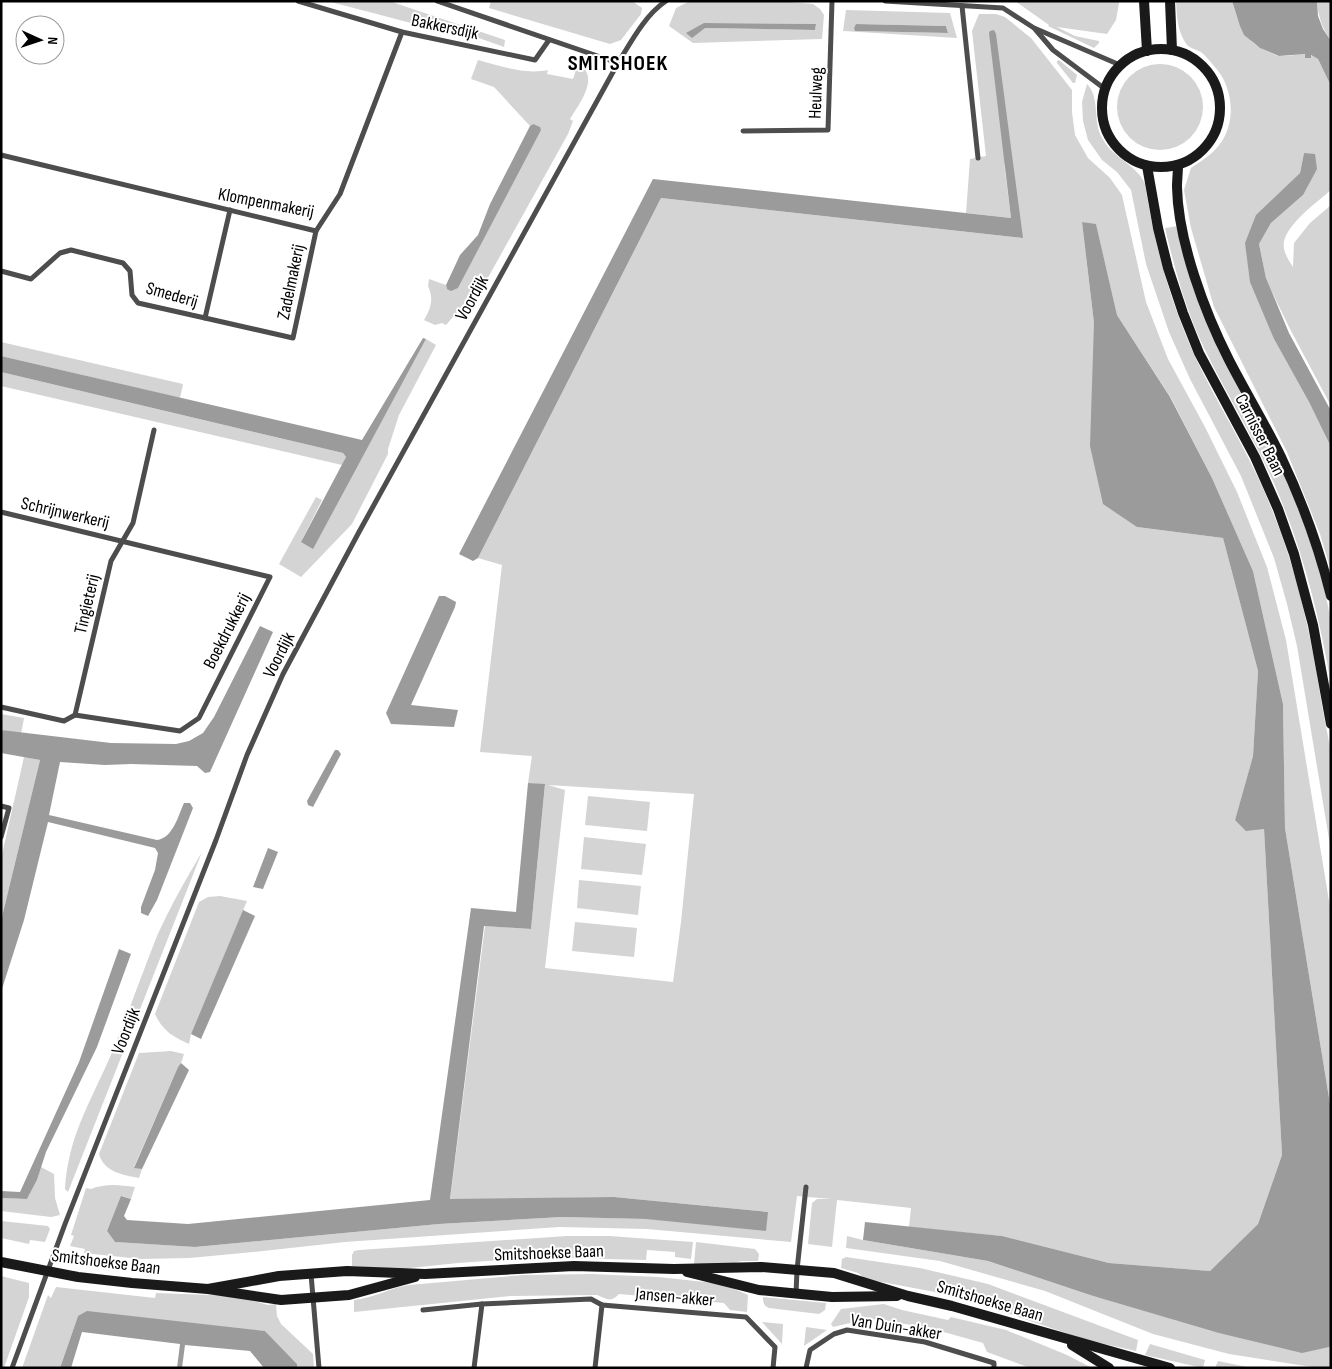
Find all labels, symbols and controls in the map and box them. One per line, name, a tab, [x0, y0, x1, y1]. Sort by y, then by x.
street label: Bakkersdijk	[410, 10, 481, 44]
north arrow	[15, 15, 65, 65]
text: N	[44, 36, 61, 45]
district label: SMITSHOEK	[568, 50, 668, 77]
street label: Heulweg	[805, 67, 827, 119]
street label: Klompenmakerij	[216, 183, 316, 223]
street label: Zadelmakerij	[273, 242, 309, 322]
street label: Voordijk	[451, 272, 493, 324]
street label: Smederij	[144, 278, 200, 312]
street label: Carnisser Baan	[1230, 390, 1290, 480]
street label: Schrijnwerkerij	[19, 493, 111, 533]
street label: Tingieterij	[70, 572, 104, 636]
street label: Boekdrukkerij	[199, 590, 255, 672]
street label: Voordijk	[259, 629, 299, 681]
street label: Voordijk	[107, 1005, 145, 1057]
street label: Smitshoekse Baan	[494, 1241, 604, 1265]
street label: Smitshoekse Baan	[50, 1245, 162, 1279]
street label: Smitshoekse Baan	[934, 1276, 1046, 1326]
street label: Jansen-akker	[634, 1283, 715, 1311]
street label: Van Duin-akker	[849, 1309, 943, 1345]

